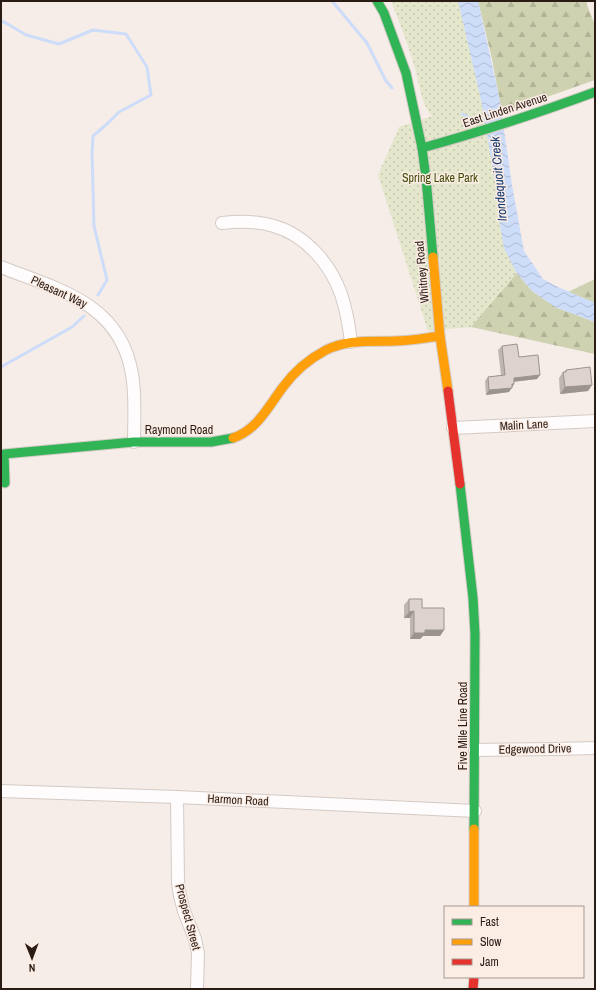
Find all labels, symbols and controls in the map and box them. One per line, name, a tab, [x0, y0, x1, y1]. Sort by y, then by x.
street label: East Linden Avenue	[461, 89, 549, 131]
water label: Irondequoit Creek	[486, 135, 511, 222]
park label: Spring Lake Park	[402, 170, 478, 186]
street label: Whitney Road	[411, 240, 433, 304]
street label: Pleasant Way	[28, 272, 90, 312]
street label: Malin Lane	[499, 416, 549, 434]
street label: Raymond Road	[145, 422, 213, 438]
street label: Five Mile Line Road	[455, 682, 471, 770]
street label: Edgewood Drive	[498, 740, 572, 758]
street label: Harmon Road	[207, 790, 269, 810]
street label: Prospect Street	[171, 882, 205, 952]
legend	[444, 906, 584, 978]
text: Fast	[480, 914, 499, 930]
text: Slow	[480, 934, 502, 950]
north arrow	[12, 938, 52, 978]
text: Jam	[480, 954, 499, 970]
text: N	[29, 961, 36, 975]

